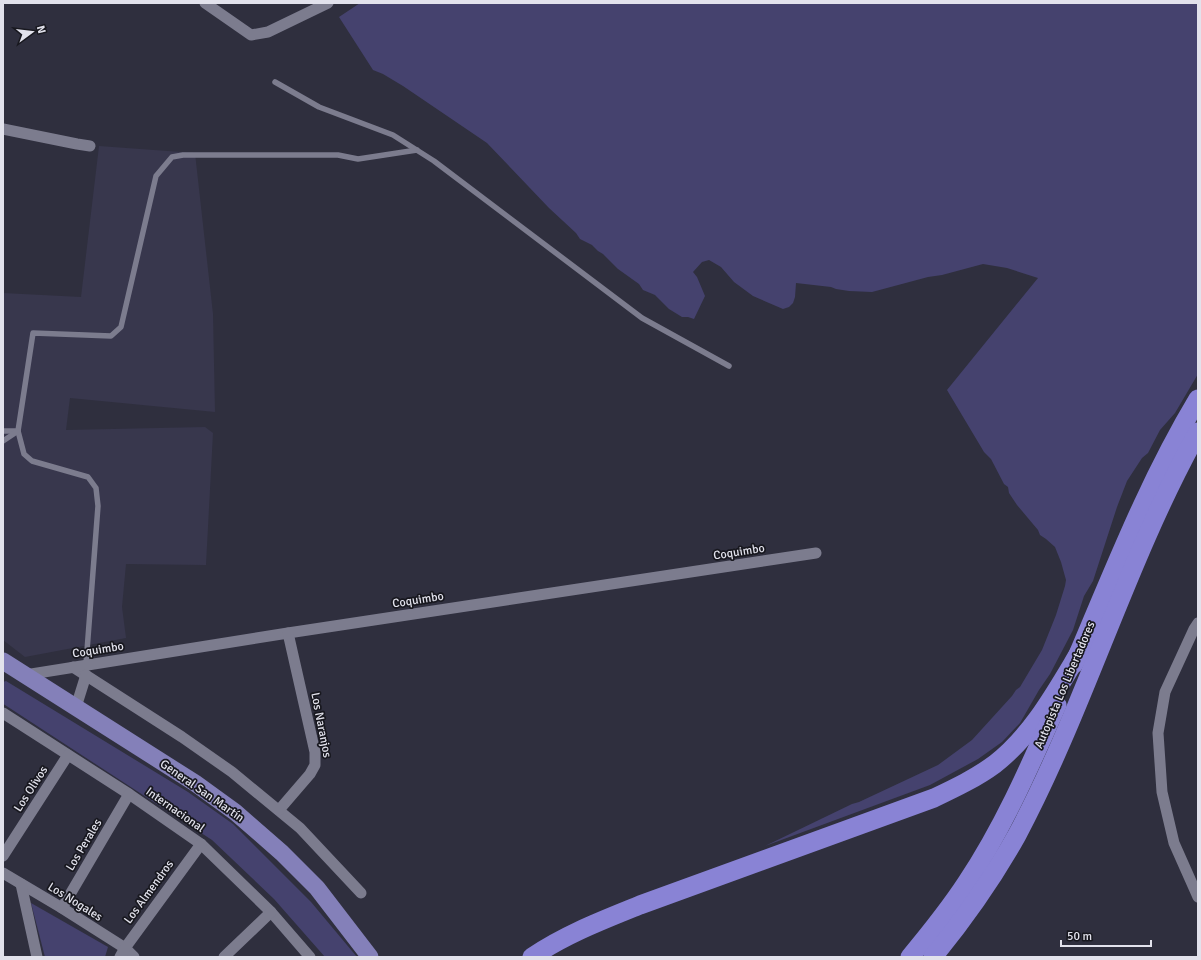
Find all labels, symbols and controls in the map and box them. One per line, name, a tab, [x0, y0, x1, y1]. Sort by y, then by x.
north arrow	[12, 12, 52, 52]
text: N	[34, 24, 48, 35]
street label: Coquimbo	[712, 541, 766, 563]
street label: Coquimbo	[391, 589, 445, 611]
street label: Autopista Los Libertadores	[1031, 619, 1099, 751]
street label: Coquimbo	[71, 639, 125, 661]
street label: Los Naranjos	[307, 691, 335, 759]
street label: General San Martín	[157, 756, 247, 826]
street label: Los Olivos	[11, 763, 51, 815]
street label: Internacional	[143, 784, 208, 836]
street label: Los Perales	[63, 816, 105, 874]
street label: Los Almendros	[121, 857, 177, 927]
street label: Los Nogales	[45, 879, 105, 925]
scale bar	[1061, 922, 1151, 948]
text: 50 m	[1067, 929, 1092, 944]

